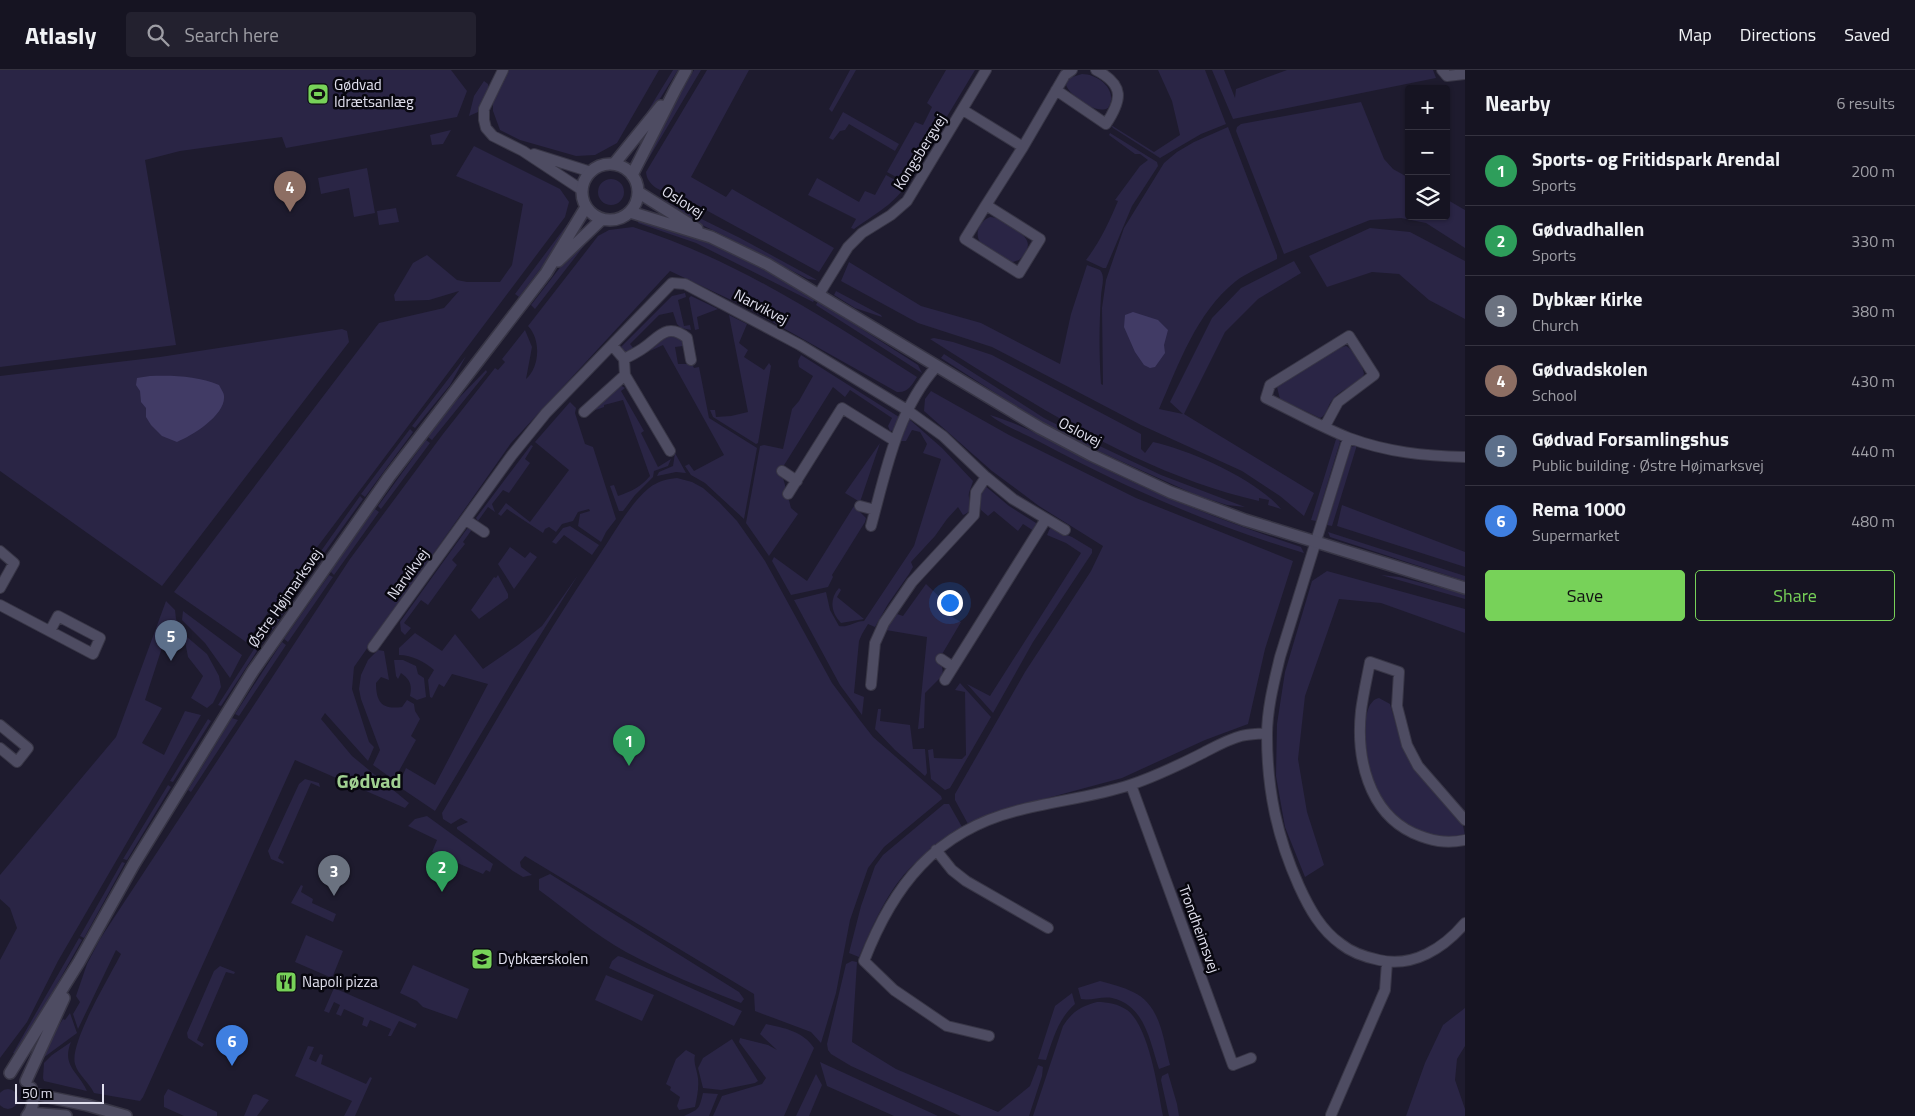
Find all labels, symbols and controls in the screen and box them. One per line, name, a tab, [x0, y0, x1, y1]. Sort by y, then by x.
search box	[126, 12, 476, 57]
text: Atlasly	[25, 17, 96, 53]
text: Search here	[184, 20, 279, 49]
icon: search	[144, 21, 172, 49]
text: Map	[1678, 21, 1712, 48]
text: Directions	[1740, 21, 1816, 48]
text: Saved	[1844, 21, 1890, 48]
place label: Gødvad Idrætsanlæg	[334, 73, 414, 113]
sports icon: Gødvad Idrætsanlæg	[306, 82, 330, 106]
map controls	[1405, 85, 1450, 220]
button: +	[1405, 85, 1450, 130]
text: Nearby	[1485, 87, 1550, 119]
text: 6 results	[1836, 91, 1895, 115]
street label: Kongsbergvej	[887, 110, 952, 194]
button: −	[1405, 130, 1450, 175]
text: Sports- og Fritidspark Arendal	[1532, 144, 1780, 173]
text: 1	[1497, 159, 1505, 183]
text: 200 m	[1851, 159, 1895, 183]
pin: 4	[274, 171, 306, 212]
text: Sports	[1532, 173, 1576, 197]
button: layers	[1405, 175, 1450, 220]
street label: Oslovej	[658, 180, 709, 224]
text: Gødvadhallen	[1532, 214, 1644, 243]
text: 2	[1497, 229, 1505, 253]
text: 330 m	[1851, 229, 1895, 253]
text: Sports	[1532, 243, 1576, 267]
street label: Narvikvej	[730, 283, 792, 330]
text: Dybkær Kirke	[1532, 284, 1642, 313]
text: 3	[1497, 299, 1505, 323]
text: 380 m	[1851, 299, 1895, 323]
text: Church	[1532, 313, 1579, 337]
text: Gødvadskolen	[1532, 354, 1648, 383]
text: 4	[1497, 369, 1505, 393]
text: 430 m	[1851, 369, 1895, 393]
text: School	[1532, 383, 1577, 407]
street label: Oslovej	[1054, 411, 1106, 452]
text: Gødvad Forsamlingshus	[1532, 424, 1729, 453]
text: 5	[1497, 439, 1505, 463]
text: 440 m	[1851, 439, 1895, 463]
text: Public building · Østre Højmarksvej	[1532, 453, 1764, 477]
text: Rema 1000	[1532, 494, 1626, 523]
text: 6	[1497, 509, 1505, 533]
text: 480 m	[1851, 509, 1895, 533]
text: Supermarket	[1532, 523, 1619, 547]
street label: Østre Højmarksvej	[242, 543, 327, 652]
street label: Narvikvej	[381, 543, 434, 604]
button: Save	[1485, 570, 1685, 621]
button: Share	[1695, 570, 1895, 621]
your location	[937, 590, 963, 616]
pin: 5	[155, 620, 187, 661]
pin: 1	[613, 725, 645, 766]
district label: Gødvad	[337, 765, 401, 796]
pin: 2	[426, 851, 458, 892]
pin: 3	[318, 855, 350, 896]
street label: Trondheimsvej	[1173, 882, 1226, 976]
school or university icon: Dybkærskolen	[470, 947, 494, 971]
place label: Dybkærskolen	[498, 947, 588, 970]
restaurant icon: Napoli pizza	[274, 970, 298, 994]
place label: Napoli pizza	[302, 970, 378, 993]
pin: 6	[216, 1025, 248, 1066]
scale bar	[15, 1081, 104, 1104]
text: 50 m	[22, 1082, 52, 1103]

